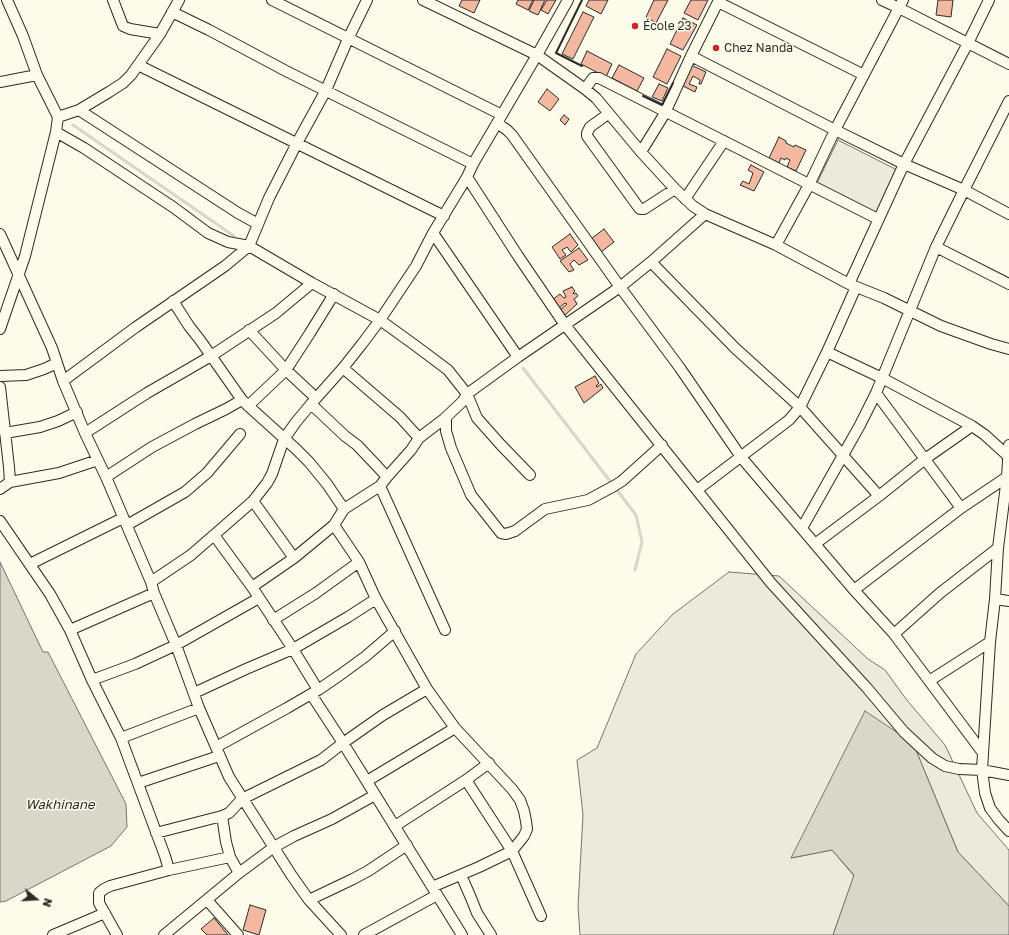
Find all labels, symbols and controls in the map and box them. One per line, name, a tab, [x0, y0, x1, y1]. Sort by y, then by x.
place label: École 23	[643, 19, 692, 33]
marker: École 23	[630, 21, 640, 31]
place label: Chez Nanda	[724, 41, 793, 55]
marker: Chez Nanda	[711, 43, 721, 53]
water label: Wakhinane	[25, 797, 95, 813]
north arrow	[16, 879, 56, 919]
text: N	[40, 897, 55, 909]

